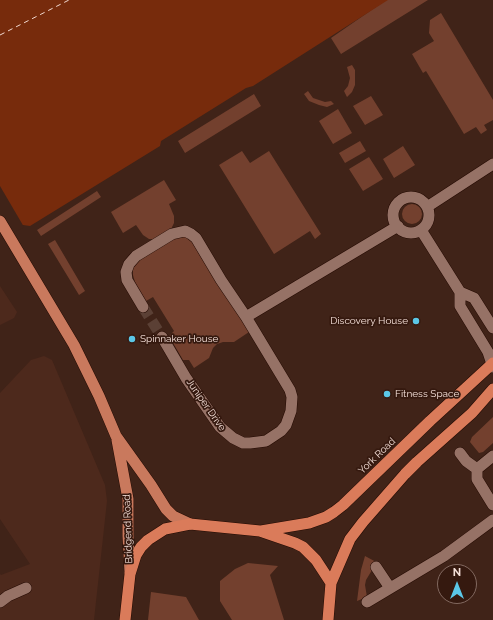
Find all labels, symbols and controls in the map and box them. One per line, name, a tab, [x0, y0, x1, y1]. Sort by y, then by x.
place label: Discovery House	[330, 315, 408, 327]
marker: Discovery House	[411, 316, 421, 326]
place label: Spinnaker House	[140, 333, 218, 345]
marker: Spinnaker House	[127, 334, 137, 344]
street label: Juniper Drive	[184, 377, 228, 433]
place label: Fitness Space	[395, 388, 459, 400]
marker: Fitness Space	[382, 389, 392, 399]
street label: York Road	[356, 435, 398, 477]
street label: Bridgend Road	[121, 494, 135, 564]
north arrow	[437, 564, 477, 604]
text: N	[453, 566, 461, 579]

